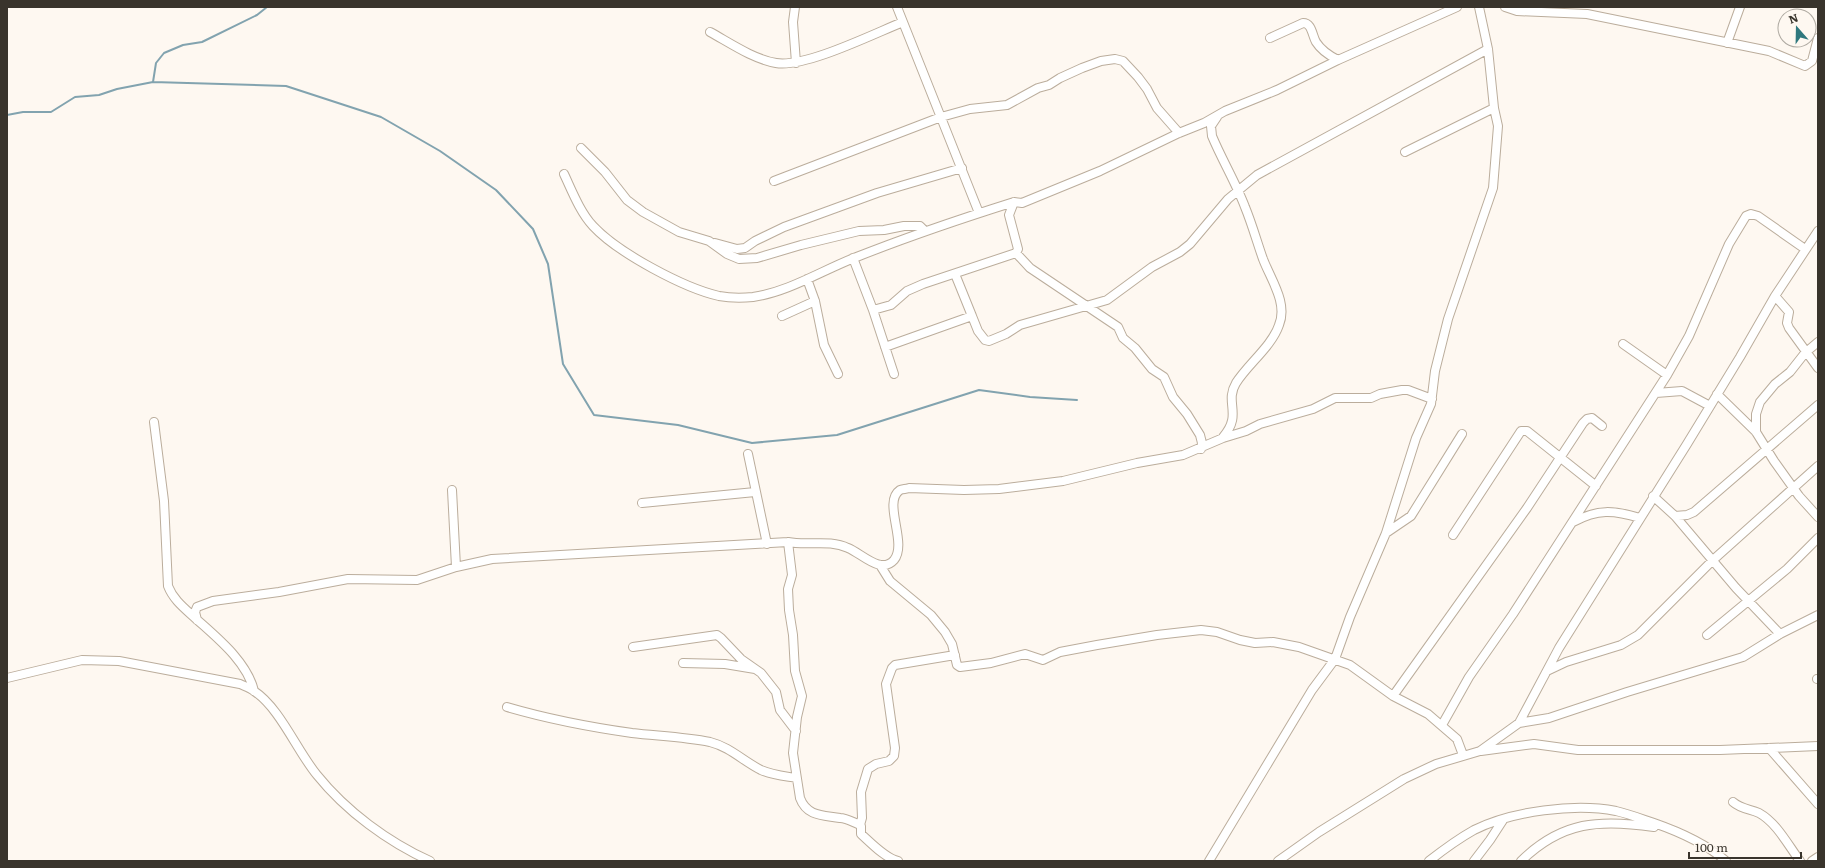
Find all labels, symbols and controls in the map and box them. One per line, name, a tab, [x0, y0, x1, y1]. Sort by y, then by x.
north arrow	[1777, 8, 1817, 48]
text: N	[1786, 9, 1800, 27]
scale bar	[1689, 834, 1801, 860]
text: 100 m	[1695, 838, 1728, 856]

